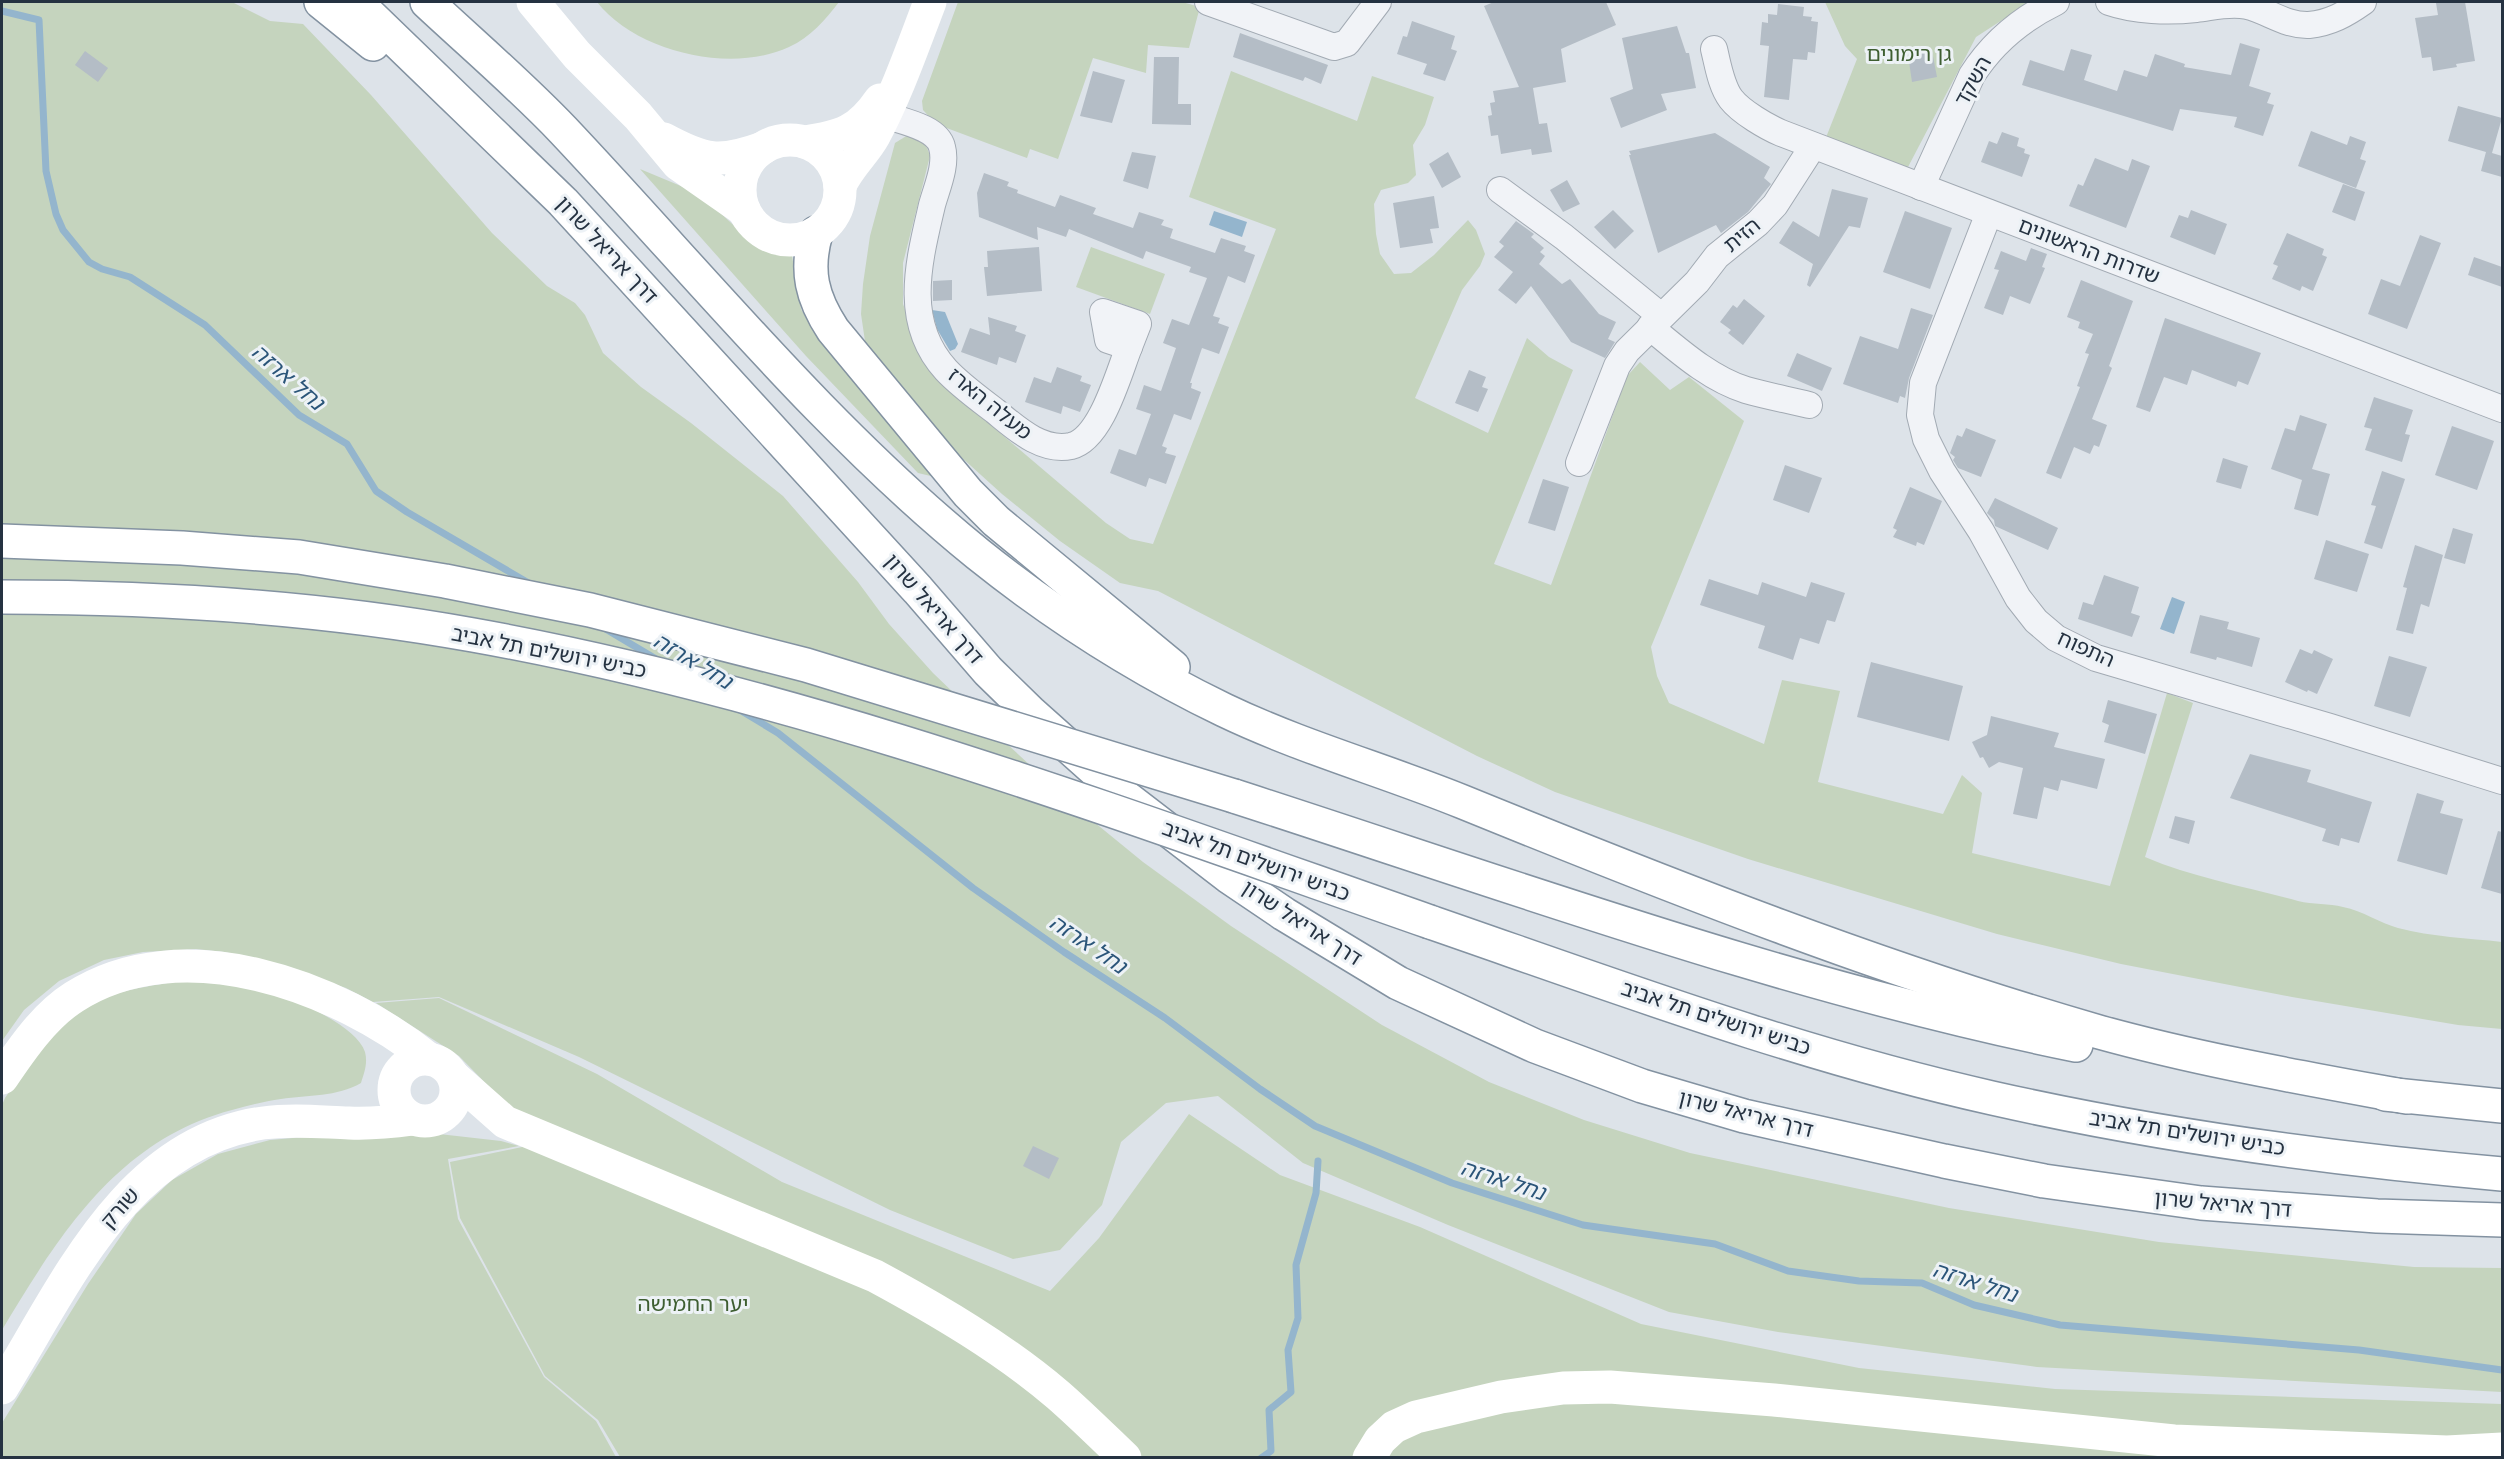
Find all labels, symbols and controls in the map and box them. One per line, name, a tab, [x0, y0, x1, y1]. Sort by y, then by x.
park label: גן רימונים	[1866, 40, 1952, 68]
street label: השקד	[1948, 51, 1998, 111]
street label: דרך אריאל שרון	[550, 190, 664, 310]
street label: הזית	[1718, 211, 1766, 259]
street label: שדרות הראשונים	[2014, 211, 2164, 291]
water label: נחל ארזה	[246, 337, 332, 418]
street label: מעלה הארז	[942, 362, 1038, 447]
street label: דרך אריאל שרון	[878, 548, 990, 670]
street label: כביש ירושלים תל אביב	[449, 619, 649, 685]
street label: התפוח	[2053, 624, 2119, 674]
water label: נחל ארזה	[648, 626, 739, 697]
street label: כביש ירושלים תל אביב	[1158, 814, 1354, 908]
street label: דרך אריאל שרון	[1237, 874, 1367, 972]
water label: נחל ארזה	[1044, 908, 1134, 981]
street label: כביש ירושלים תל אביב	[1618, 974, 1814, 1062]
street label: דרך אריאל שרון	[1676, 1084, 1816, 1144]
street label: כביש ירושלים תל אביב	[2087, 1104, 2287, 1162]
water label: נחל ארזה	[1457, 1153, 1550, 1208]
street label: שורק	[94, 1182, 146, 1234]
street label: דרך אריאל שרון	[2153, 1184, 2293, 1224]
water label: נחל ארזה	[1929, 1255, 2022, 1310]
park label: יער החמישה	[638, 1290, 748, 1318]

